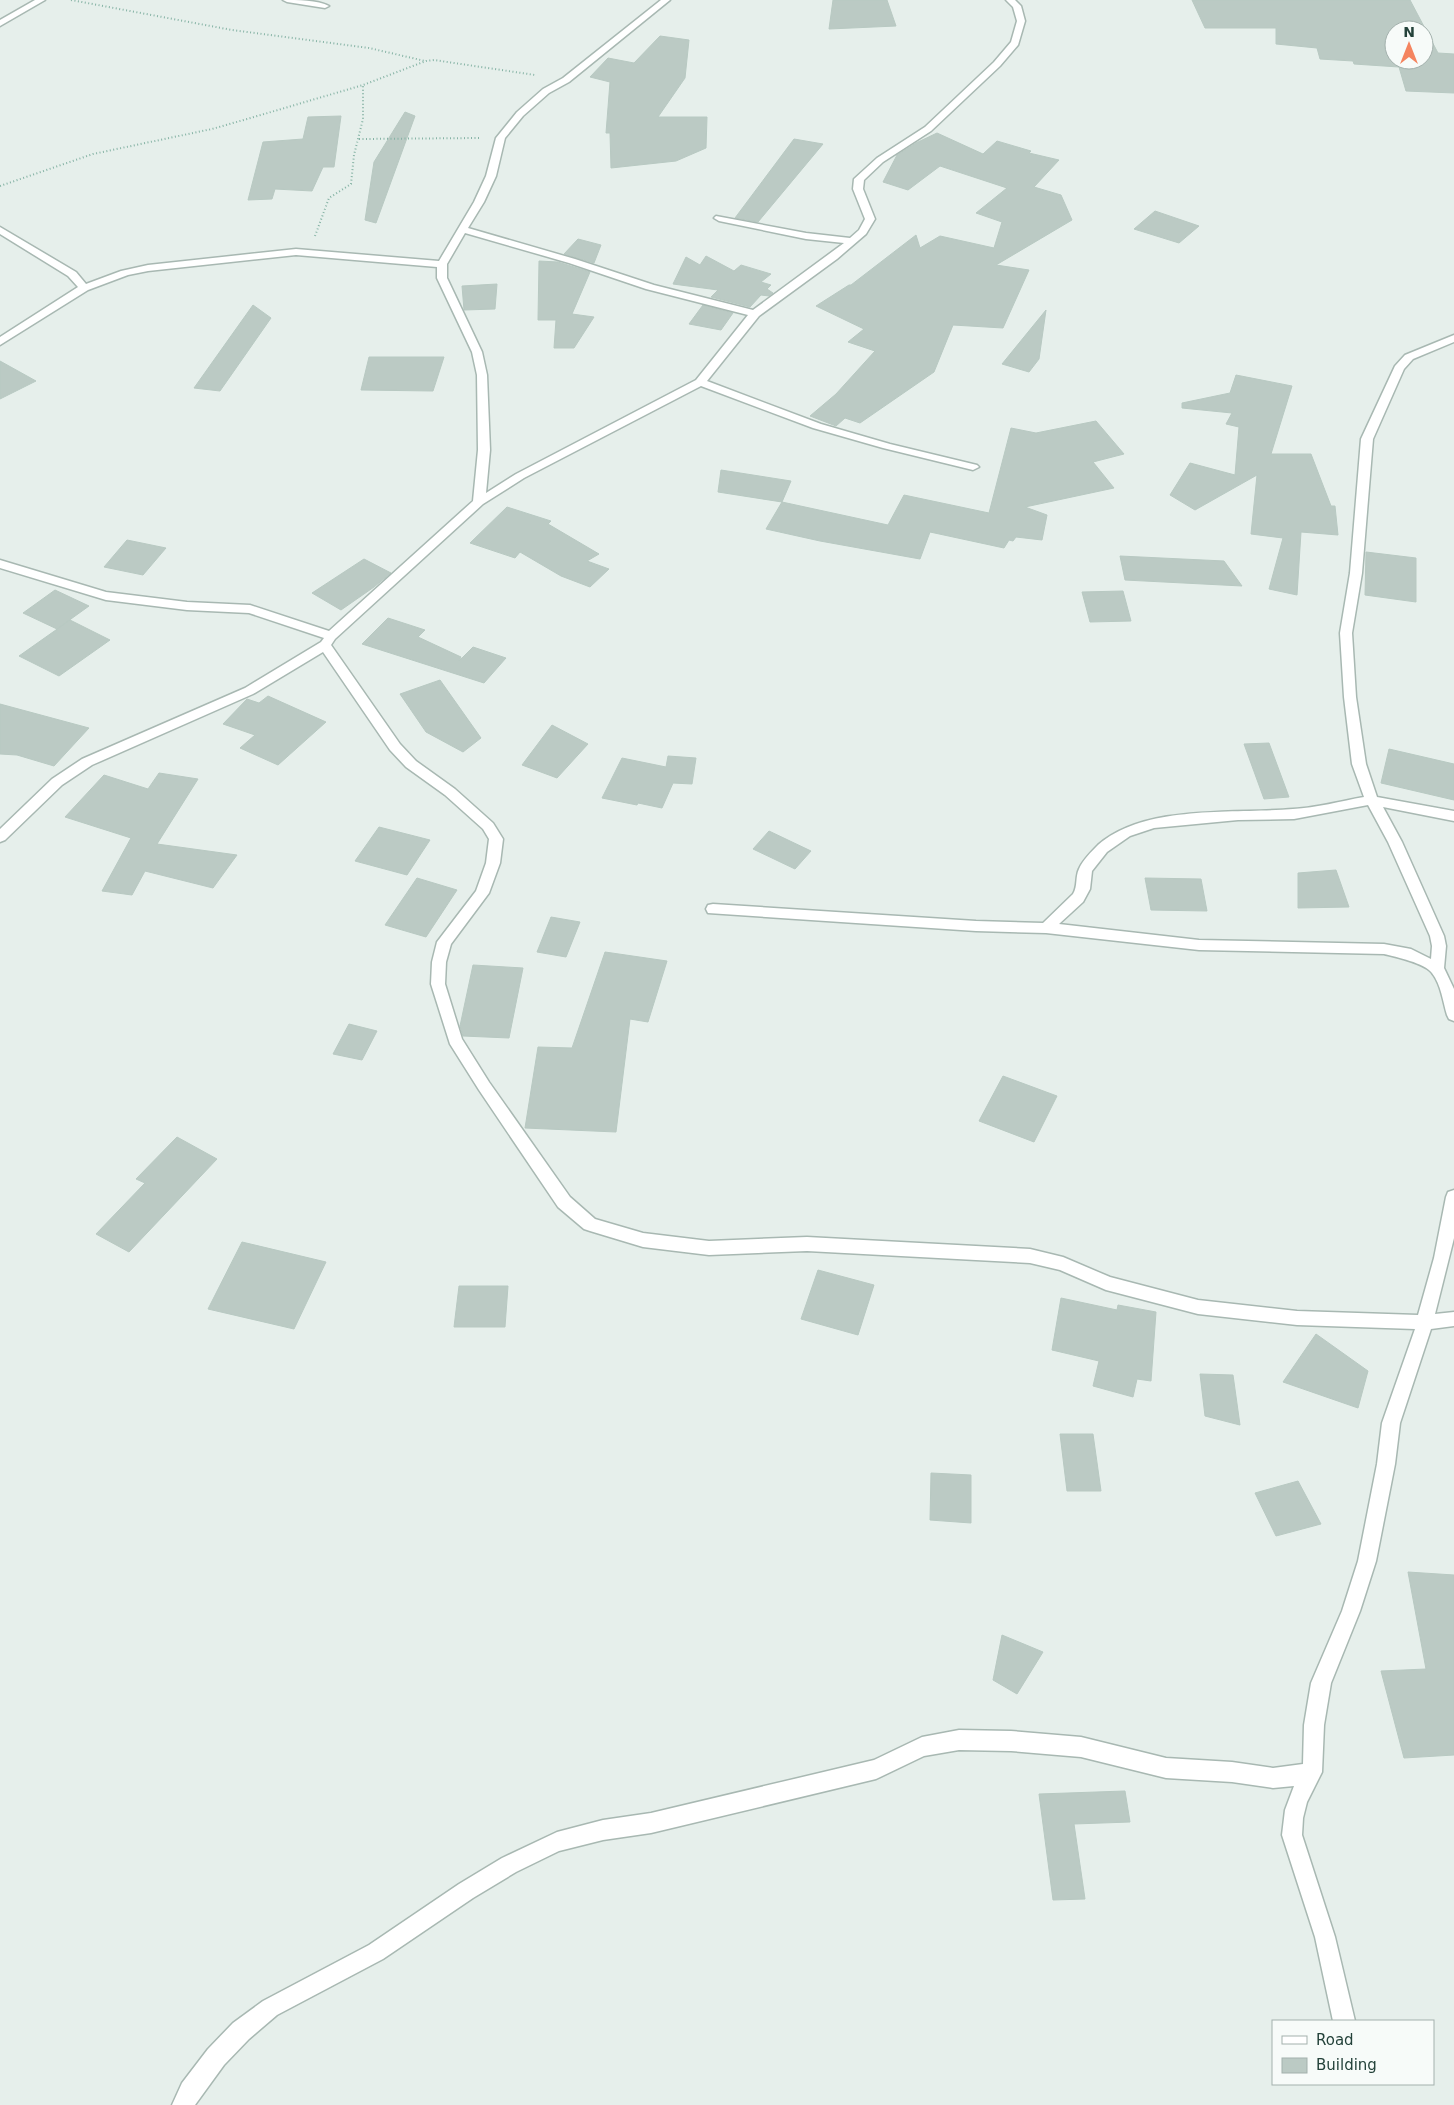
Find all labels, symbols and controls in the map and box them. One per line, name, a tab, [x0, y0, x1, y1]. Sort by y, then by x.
north arrow	[1384, 20, 1434, 70]
text: N	[1403, 24, 1415, 40]
legend	[1272, 2020, 1434, 2085]
text: Road	[1316, 2031, 1354, 2049]
text: Building	[1316, 2056, 1377, 2074]

